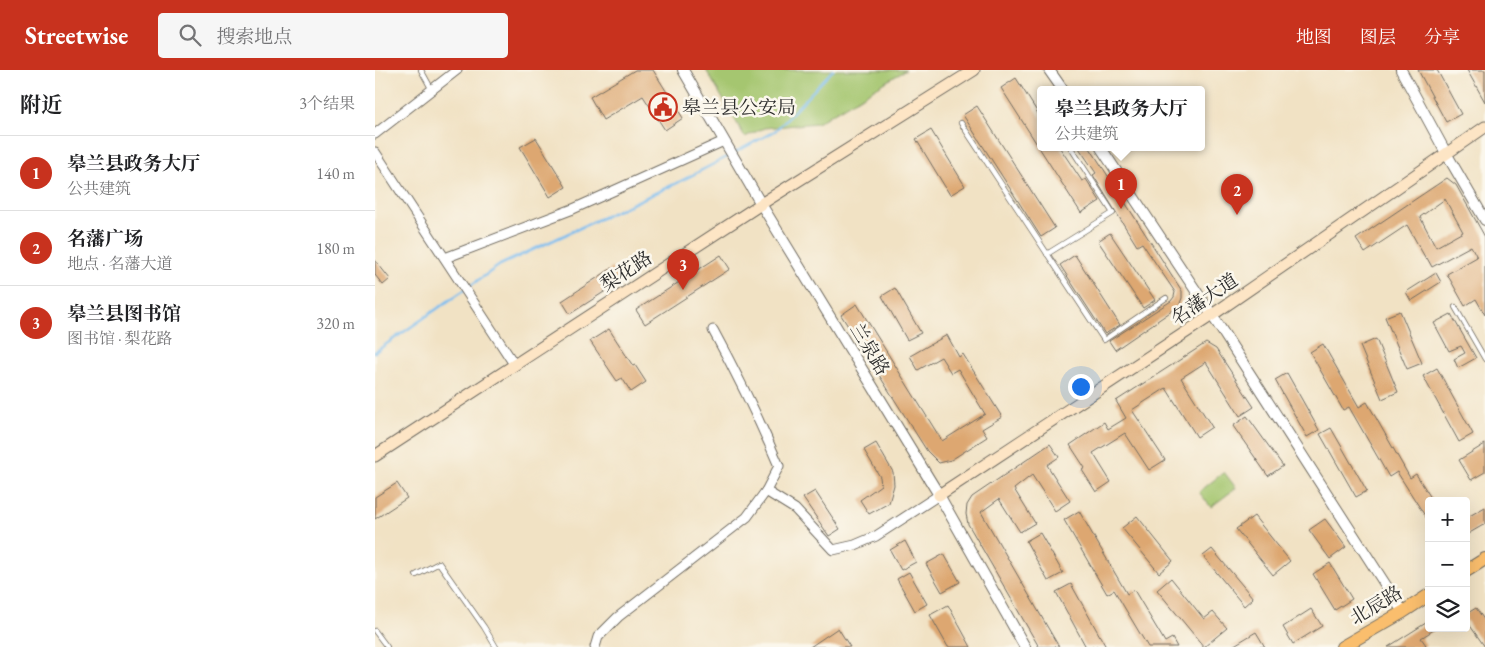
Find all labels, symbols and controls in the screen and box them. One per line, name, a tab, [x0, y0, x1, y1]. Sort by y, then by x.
search box	[158, 13, 508, 58]
text: Streetwise	[25, 20, 128, 51]
icon: search	[176, 21, 204, 49]
text: 搜索地点	[216, 24, 292, 49]
text: 地图	[1296, 25, 1332, 48]
text: 图层	[1360, 25, 1396, 48]
text: 分享	[1424, 25, 1460, 48]
popup	[1037, 86, 1205, 151]
text: 附近	[20, 91, 62, 118]
public building icon: 皋兰县公安局	[648, 92, 678, 122]
text: 3个结果	[299, 93, 355, 114]
place label: 皋兰县公安局	[682, 95, 796, 120]
text: 皋兰县政务大厅	[1054, 96, 1188, 121]
text: 公共建筑	[1054, 123, 1119, 144]
text: 皋兰县政务大厅	[67, 151, 200, 176]
text: 1	[32, 163, 40, 184]
text: 140 m	[316, 163, 355, 184]
pin: 1	[1105, 168, 1137, 209]
pin: 2	[1221, 174, 1253, 215]
text: 公共建筑	[67, 178, 131, 199]
text: 名藩广场	[67, 226, 143, 251]
text: 2	[32, 238, 40, 259]
text: 180 m	[316, 238, 355, 259]
street label: 梨花路	[595, 245, 657, 297]
pin: 3	[667, 249, 699, 290]
text: 地点 · 名藩大道	[67, 253, 173, 274]
street label: 名藩大道	[1166, 267, 1242, 331]
text: 皋兰县图书馆	[67, 301, 181, 326]
text: 3	[32, 313, 40, 334]
text: 320 m	[316, 313, 355, 334]
street label: 兰泉路	[845, 318, 895, 380]
text: 图书馆 · 梨花路	[67, 328, 173, 349]
your location	[1068, 374, 1094, 400]
map controls	[1425, 497, 1470, 632]
button: +	[1425, 497, 1470, 542]
button: −	[1425, 542, 1470, 587]
street label: 北辰路	[1345, 580, 1407, 630]
button: layers	[1425, 587, 1470, 632]

